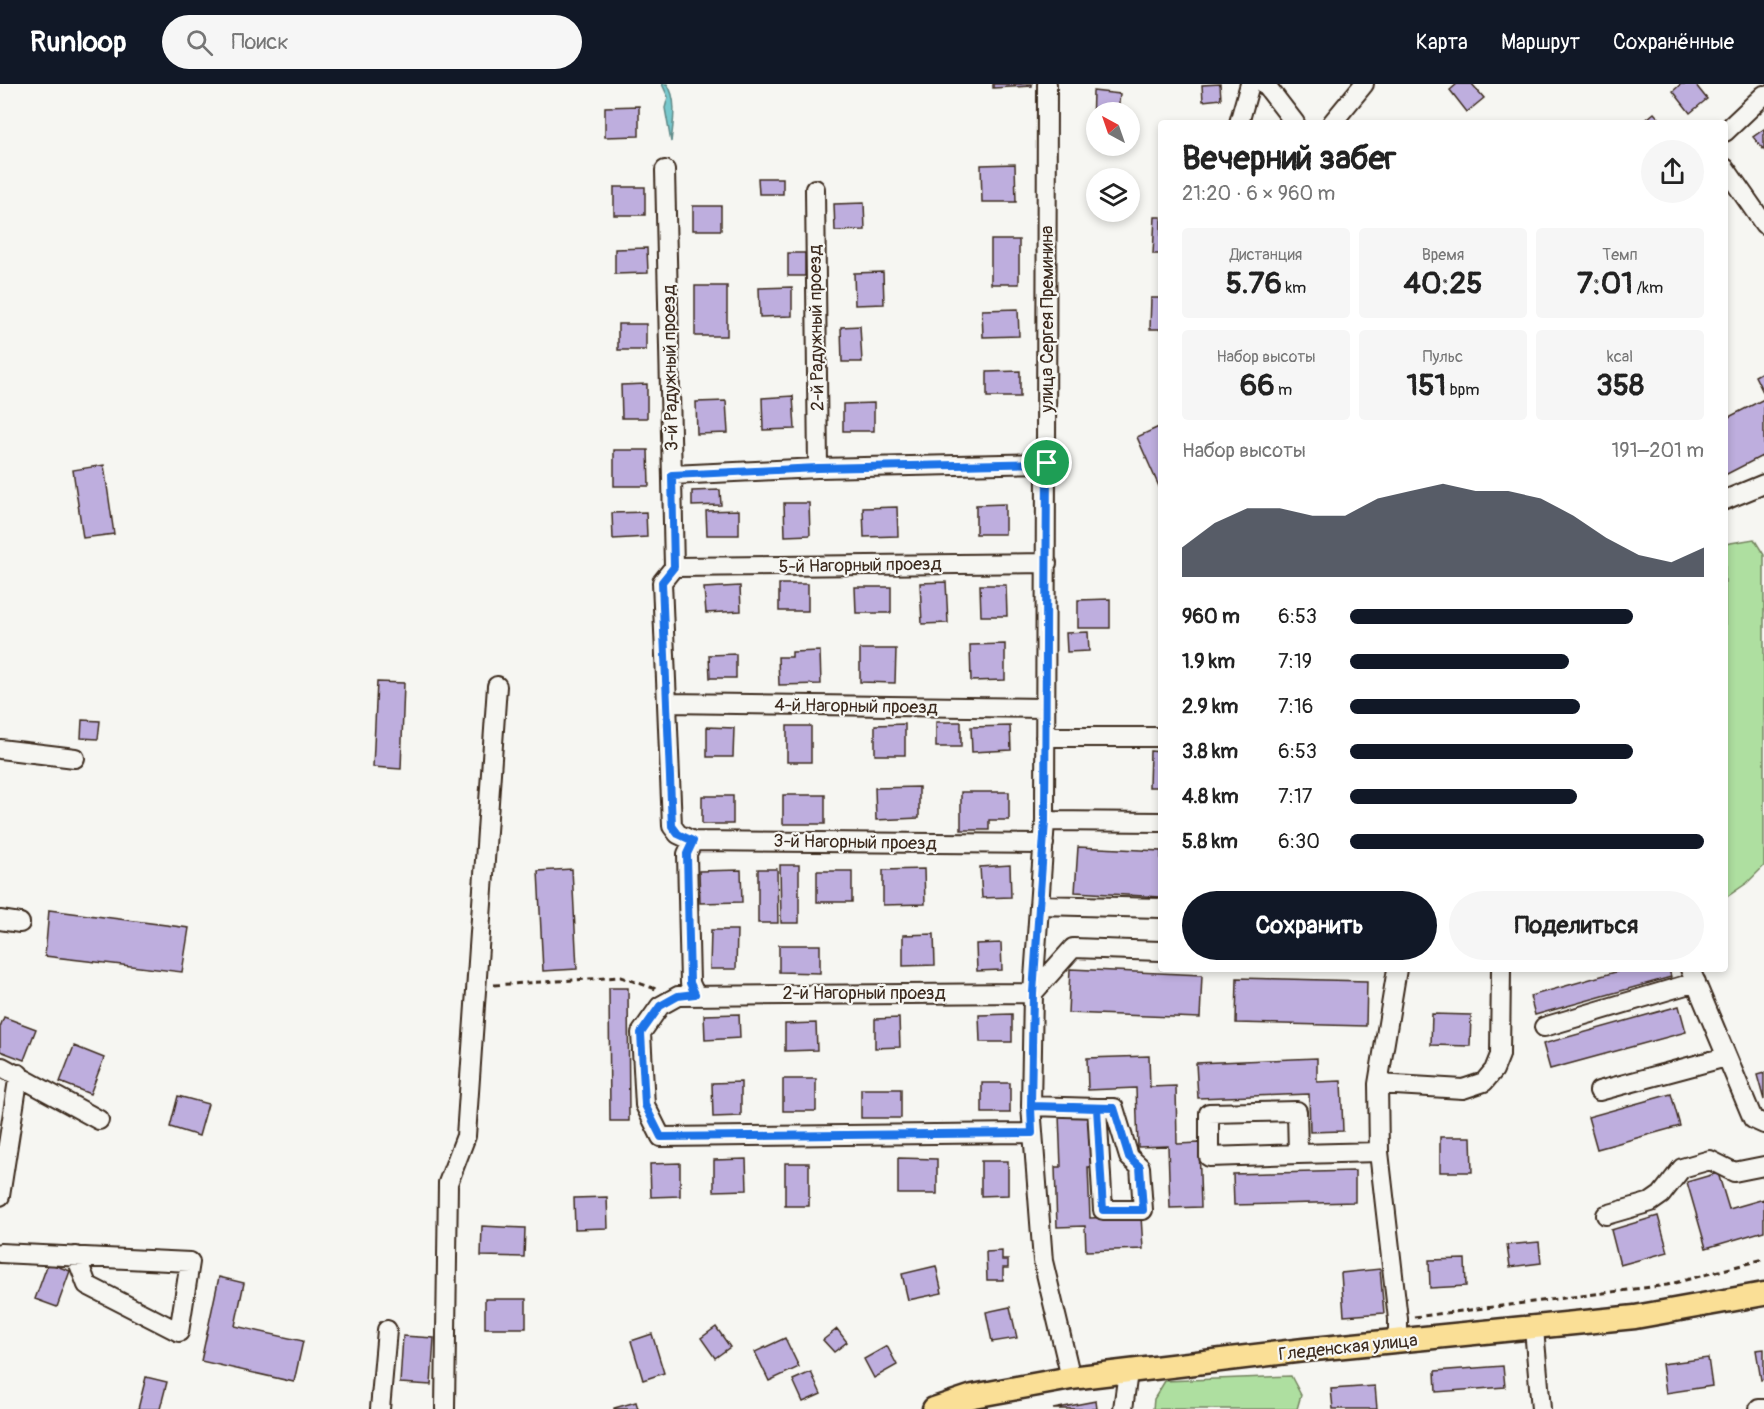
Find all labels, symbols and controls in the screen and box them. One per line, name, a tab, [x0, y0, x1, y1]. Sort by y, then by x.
search box	[162, 15, 582, 69]
text: Runloop	[30, 25, 126, 60]
icon: search	[183, 26, 216, 59]
text: Поиск	[231, 28, 289, 56]
text: Карта	[1416, 29, 1468, 56]
text: Маршрут	[1501, 29, 1580, 56]
text: Сохранённые	[1613, 29, 1734, 56]
north arrow	[1086, 102, 1140, 156]
map controls	[1086, 102, 1140, 222]
text: Вечерний забег	[1182, 138, 1396, 179]
button: share	[1641, 140, 1704, 203]
button: layers	[1086, 168, 1140, 222]
text: 21:20 · 6 × 960 m	[1182, 181, 1335, 206]
street label: улица Сергея Преминина	[1036, 226, 1059, 413]
street label: 2-й Радужный проезд	[804, 244, 829, 411]
text: Дистанция	[1230, 245, 1302, 265]
text: Время	[1422, 245, 1464, 265]
text: Темп	[1602, 245, 1638, 265]
text: 5.76	[1226, 265, 1282, 302]
text: 40:25	[1404, 265, 1482, 302]
text: 7:01	[1577, 265, 1633, 302]
text: km	[1282, 278, 1306, 298]
text: /km	[1633, 278, 1663, 298]
street label: 3-й Радужный проезд	[658, 284, 683, 451]
text: Набор высоты	[1216, 347, 1316, 367]
text: Пульс	[1423, 347, 1463, 367]
text: kcal	[1607, 347, 1633, 367]
text: 66	[1240, 367, 1275, 404]
text: 151	[1407, 367, 1446, 404]
text: 358	[1596, 367, 1644, 404]
text: m	[1275, 380, 1292, 400]
text: bpm	[1446, 380, 1479, 400]
pin	[1021, 437, 1072, 488]
text: Набор высоты	[1182, 438, 1306, 463]
text: 191–201 m	[1612, 438, 1704, 463]
icon: arrive	[1030, 446, 1063, 479]
street label: 5-й Нагорный проезд	[778, 553, 942, 578]
text: 960 m	[1182, 604, 1240, 629]
text: 6:53	[1278, 604, 1317, 629]
text: 1.9 km	[1182, 649, 1235, 674]
text: 7:19	[1278, 649, 1312, 674]
street label: 4-й Нагорный проезд	[774, 694, 938, 719]
text: 2.9 km	[1182, 694, 1238, 719]
text: 7:16	[1278, 694, 1313, 719]
text: 3.8 km	[1182, 739, 1238, 764]
text: 6:53	[1278, 739, 1317, 764]
text: 4.8 km	[1182, 784, 1239, 809]
text: 7:17	[1278, 784, 1312, 809]
text: 5.8 km	[1182, 829, 1238, 854]
text: 6:30	[1278, 829, 1320, 854]
street label: 3-й Нагорный проезд	[773, 830, 937, 855]
button: Сохранить	[1182, 891, 1437, 960]
button: Поделиться	[1449, 891, 1704, 960]
street label: 2-й Нагорный проезд	[782, 982, 946, 1005]
street label: Гледенская улица	[1277, 1329, 1419, 1366]

